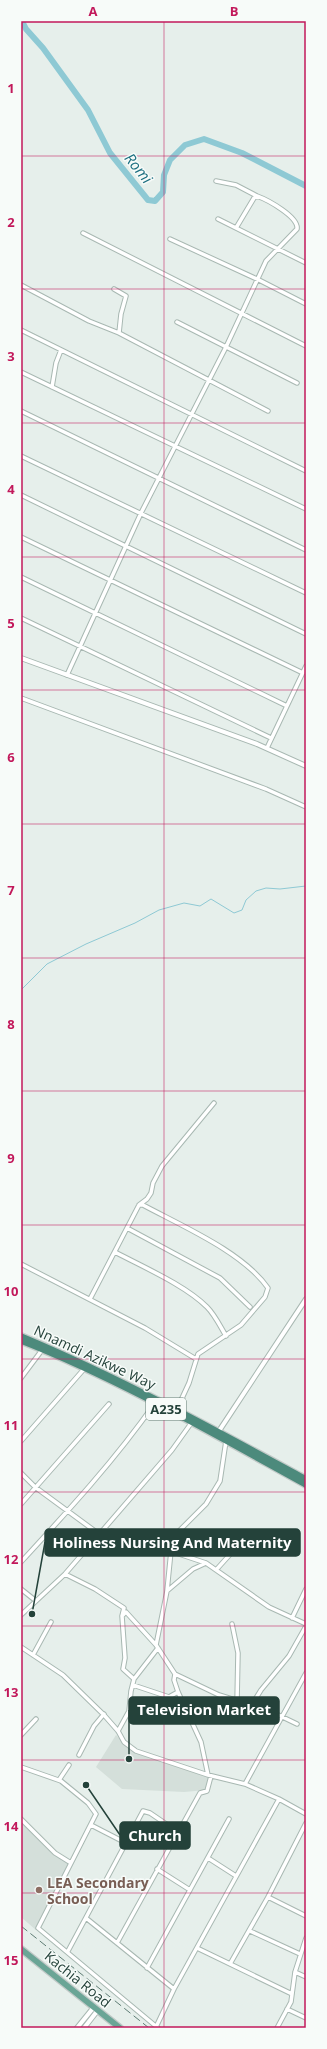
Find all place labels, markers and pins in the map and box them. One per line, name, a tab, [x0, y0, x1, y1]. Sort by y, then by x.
callout: Holiness Nursing And Maternity	[45, 1529, 300, 1556]
callout: Television Market	[129, 1697, 279, 1724]
callout: Church	[120, 1822, 190, 1849]
place label: LEA Secondary School	[47, 1873, 149, 1908]
marker: LEA Secondary School	[34, 1885, 44, 1895]

